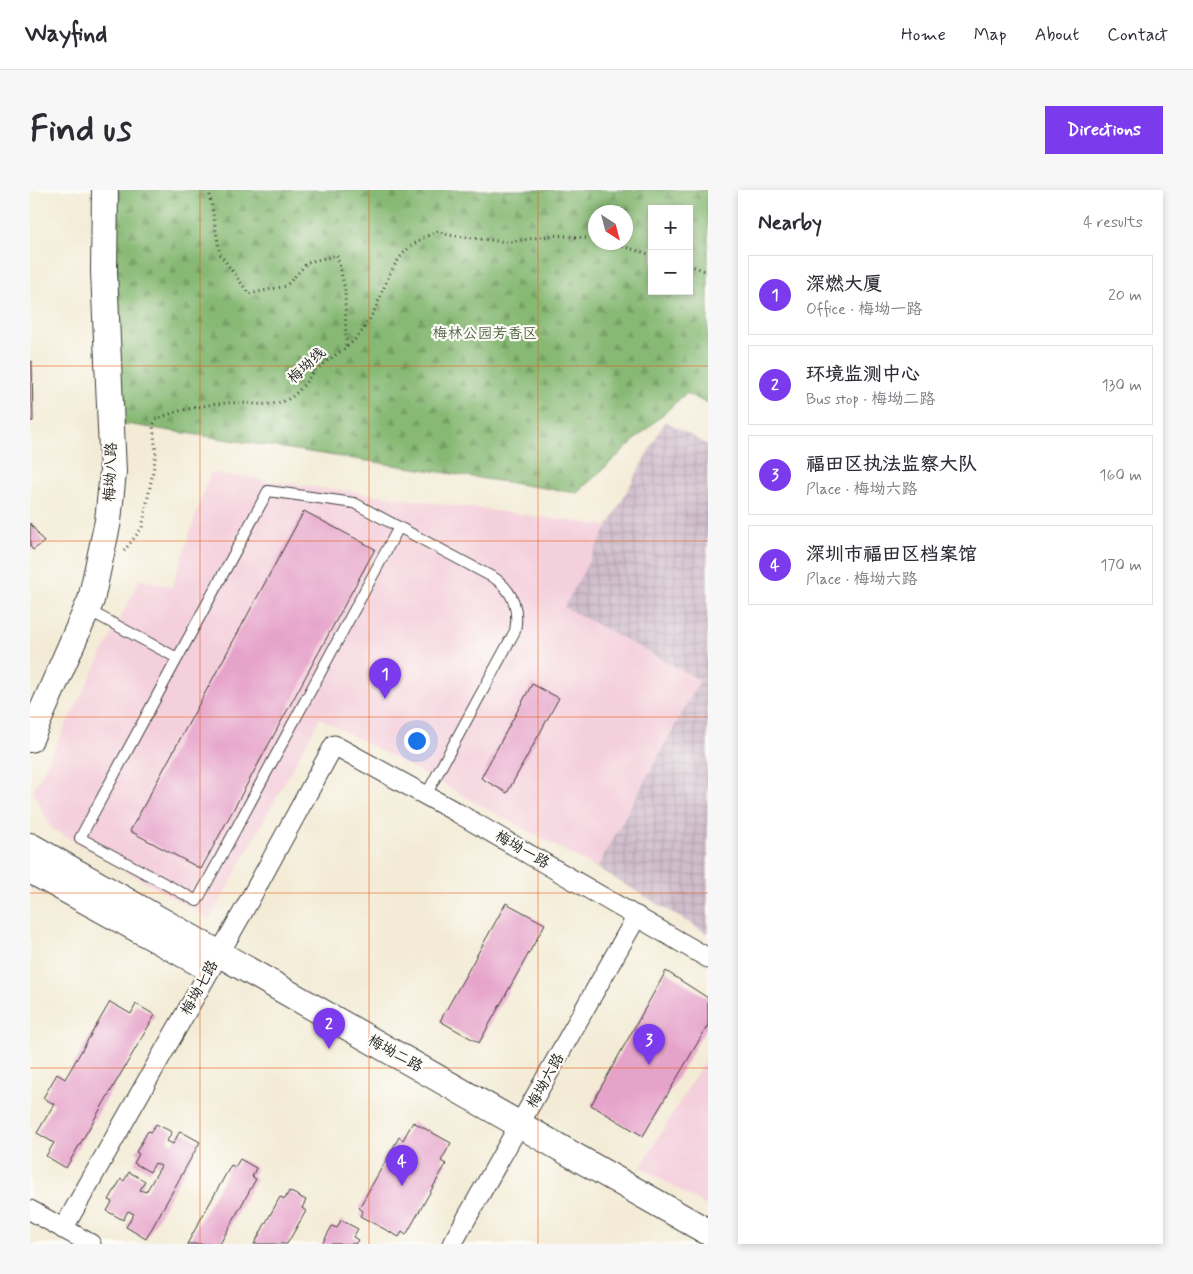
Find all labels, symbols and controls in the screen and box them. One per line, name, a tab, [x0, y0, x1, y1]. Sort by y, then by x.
text: Wayfind	[25, 19, 107, 50]
text: Home	[901, 23, 946, 47]
text: Map	[974, 23, 1007, 47]
text: About	[1035, 23, 1079, 47]
text: Contact	[1107, 23, 1168, 47]
button: Directions	[1045, 106, 1163, 154]
text: Find us	[30, 107, 132, 153]
north arrow	[588, 205, 633, 250]
map controls	[648, 205, 693, 295]
button: +	[648, 205, 693, 250]
text: Nearby	[758, 209, 822, 237]
text: 4 results	[1083, 212, 1143, 233]
button: −	[648, 250, 693, 295]
text: 深燃大厦	[806, 272, 882, 297]
text: 1	[771, 285, 779, 306]
text: 20 m	[1108, 285, 1142, 306]
text: Office · 梅坳一路	[806, 299, 922, 320]
park label: 梅林公园芳香区	[432, 324, 538, 344]
street label: 梅坳线	[284, 343, 330, 389]
text: 环境监测中心	[806, 362, 920, 387]
text: 2	[771, 375, 779, 396]
text: 130 m	[1101, 375, 1142, 396]
text: Bus stop · 梅坳二路	[806, 389, 935, 410]
street label: 梅坳八路	[100, 442, 122, 502]
text: 福田区执法监察大队	[806, 452, 977, 477]
text: 3	[771, 465, 779, 486]
text: 160 m	[1099, 465, 1142, 486]
text: Place · 梅坳六路	[806, 479, 918, 500]
text: 深圳市福田区档案馆	[806, 542, 977, 567]
text: 4	[770, 555, 780, 576]
text: 170 m	[1100, 555, 1142, 576]
text: Place · 梅坳六路	[806, 569, 918, 590]
pin: 1	[369, 658, 401, 699]
your location	[404, 728, 430, 754]
street label: 梅坳一路	[491, 826, 553, 874]
street label: 梅坳七路	[177, 957, 223, 1019]
pin: 2	[313, 1008, 345, 1049]
pin: 3	[633, 1024, 665, 1065]
street label: 梅坳二路	[364, 1031, 426, 1077]
street label: 梅坳六路	[523, 1050, 569, 1112]
pin: 4	[386, 1145, 418, 1186]

